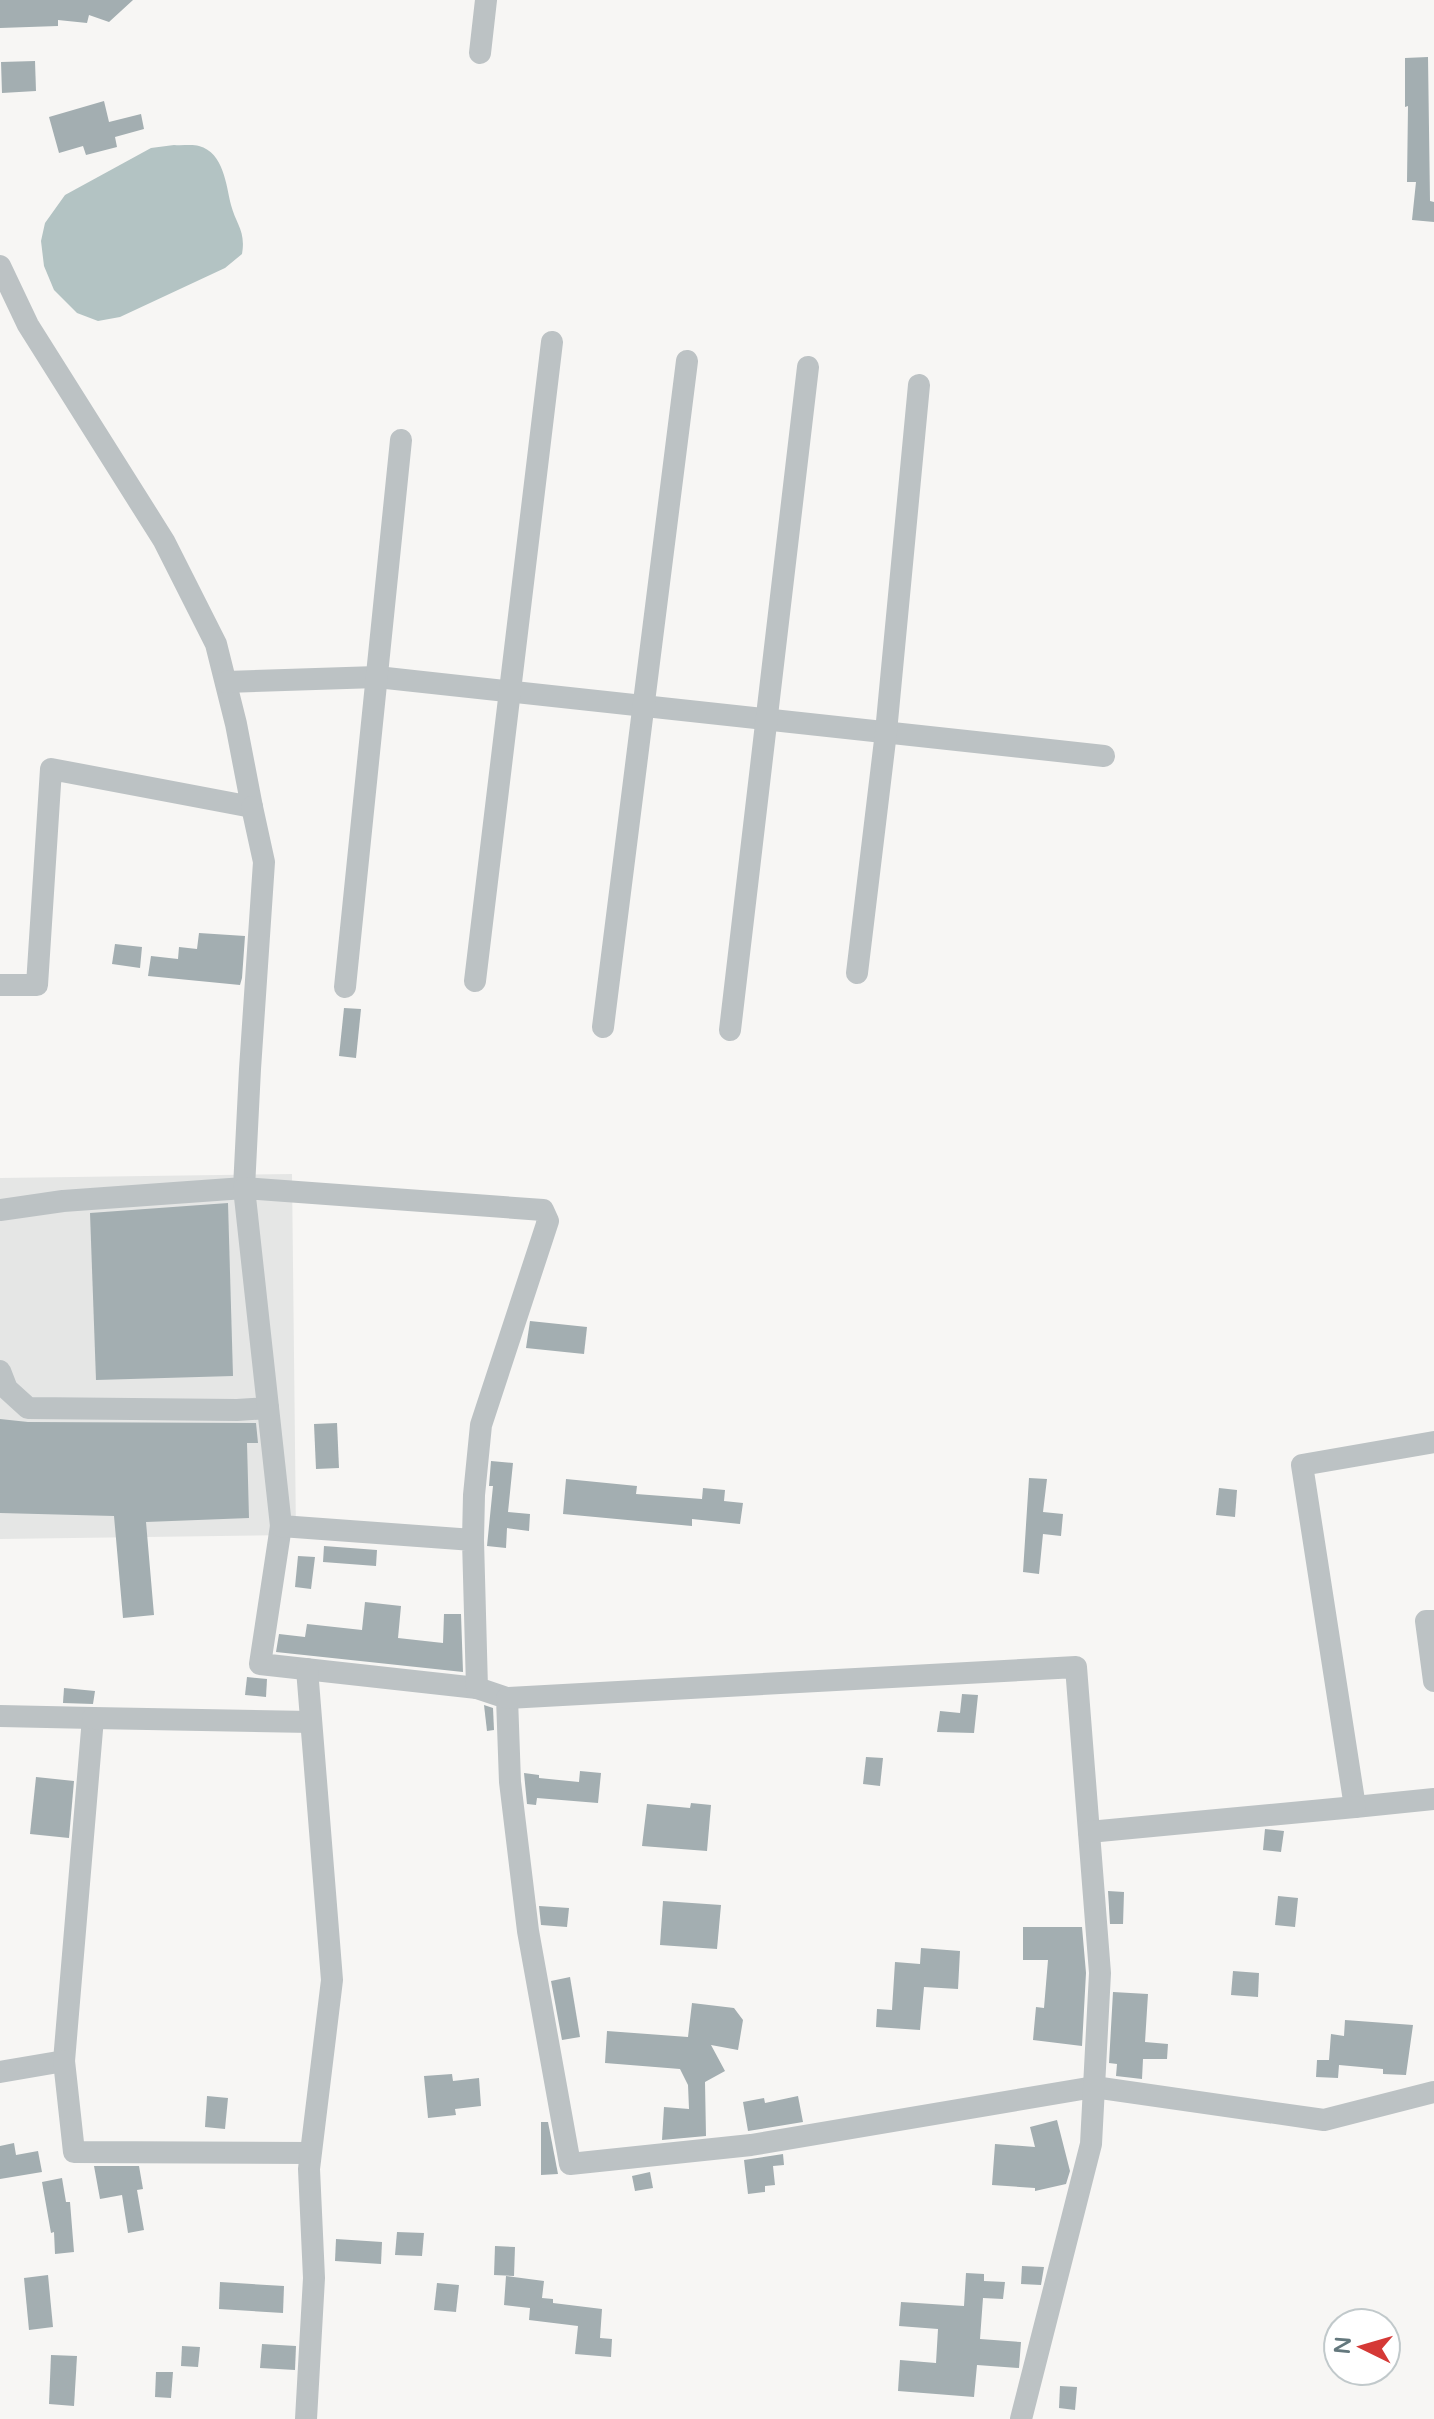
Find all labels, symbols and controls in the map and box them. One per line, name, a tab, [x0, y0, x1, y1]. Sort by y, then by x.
north arrow	[1322, 2307, 1402, 2387]
text: N	[1329, 2335, 1357, 2355]

